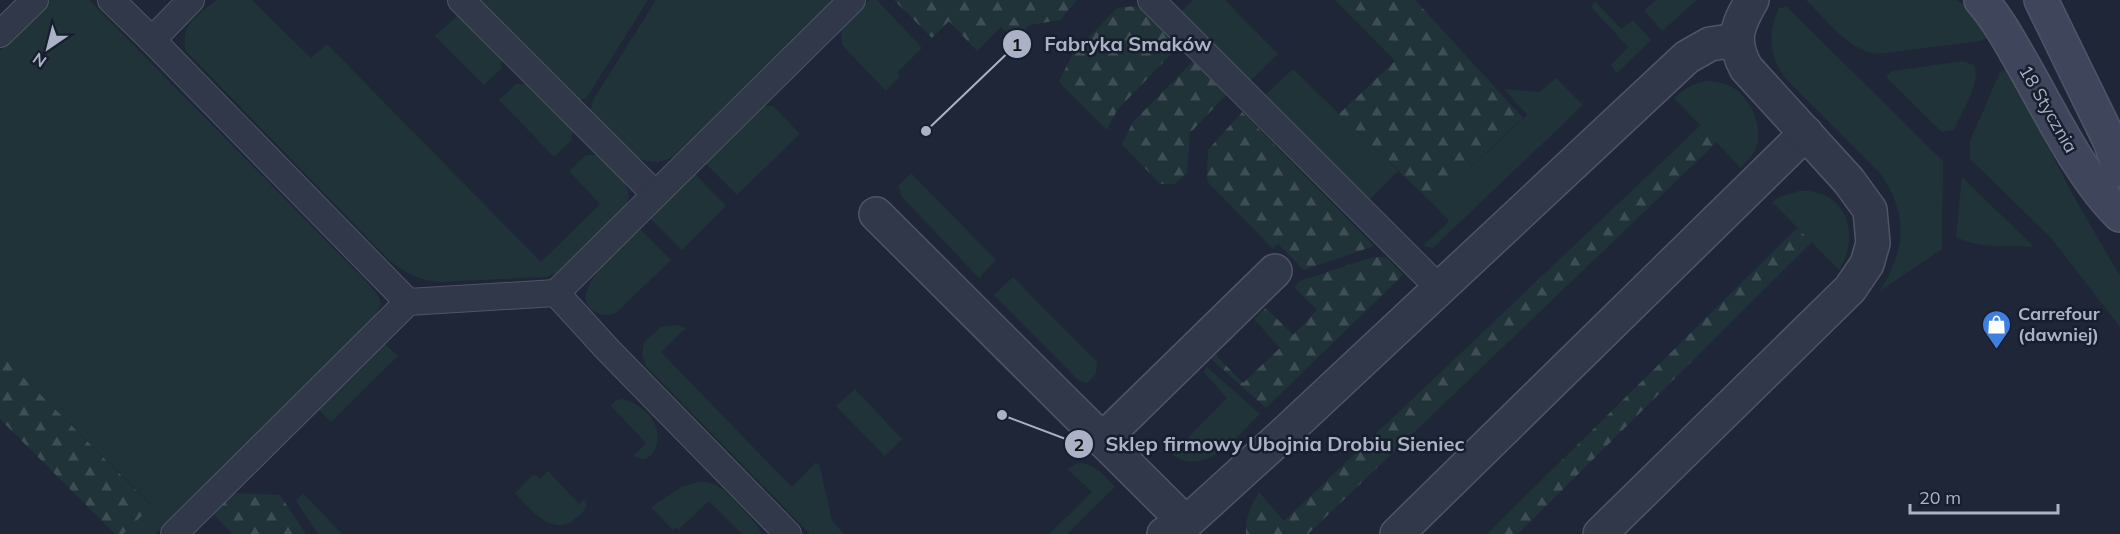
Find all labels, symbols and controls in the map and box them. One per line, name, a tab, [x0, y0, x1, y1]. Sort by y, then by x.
north arrow	[18, 18, 78, 78]
callout: Fabryka Smaków	[1002, 25, 1224, 63]
text: Fabryka Smaków	[1044, 31, 1212, 56]
text: 1	[1012, 33, 1022, 56]
text: N	[29, 49, 50, 72]
street label: 18 Stycznia	[2014, 61, 2083, 157]
place label: Carrefour (dawniej)	[2018, 302, 2101, 346]
shop icon: Carrefour (dawniej)	[1981, 308, 2013, 350]
callout: Sklep firmowy Ubojnia Drobiu Sieniec	[1064, 425, 1477, 463]
text: Sklep firmowy Ubojnia Drobiu Sieniec	[1105, 431, 1465, 456]
text: 2	[1074, 433, 1084, 456]
scale bar	[1910, 477, 2058, 515]
text: 20 m	[1919, 486, 1961, 509]

